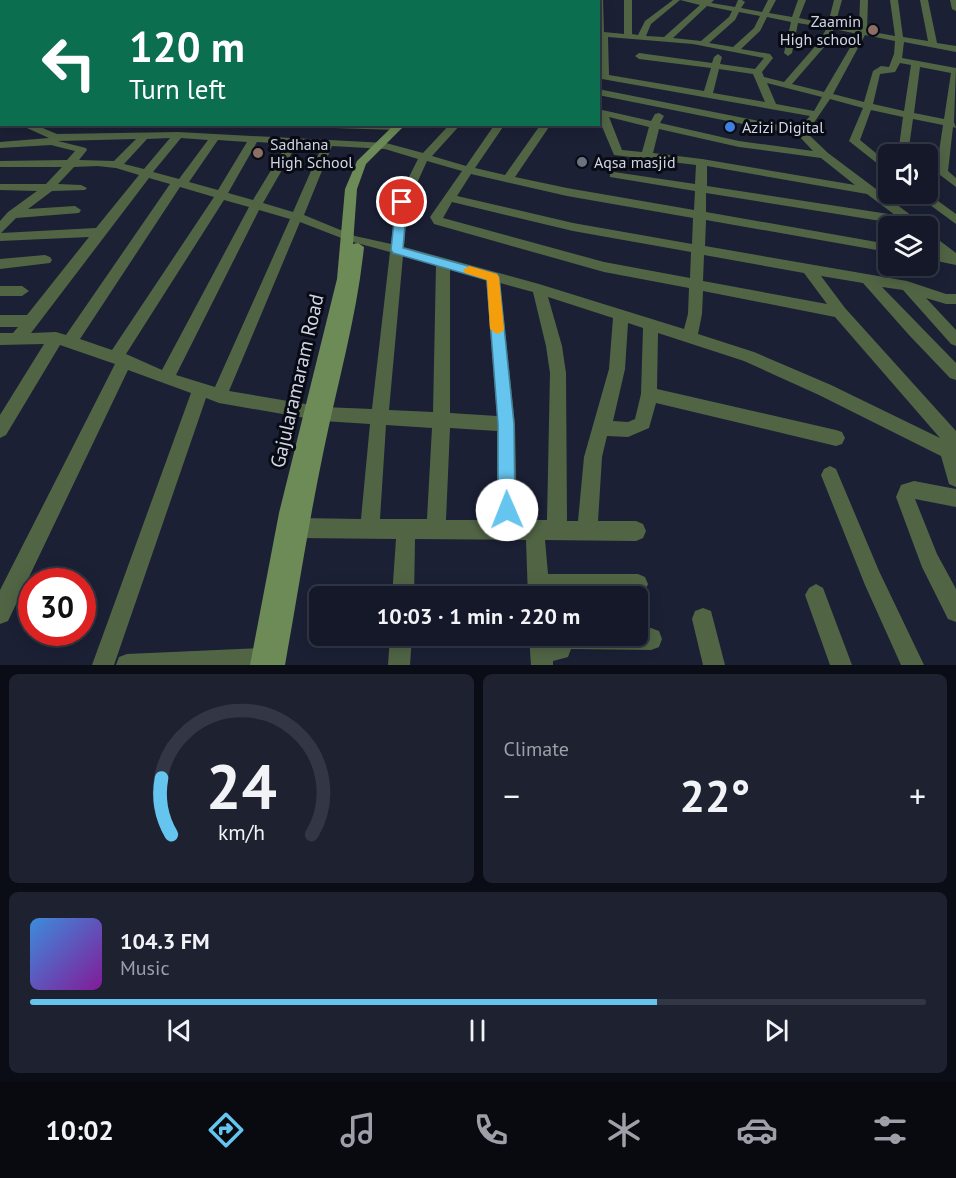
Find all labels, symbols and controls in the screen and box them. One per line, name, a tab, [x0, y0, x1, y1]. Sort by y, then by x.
place label: Zaamin High school	[780, 11, 861, 49]
text: 120 m	[129, 19, 245, 74]
marker: Zaamin High school	[866, 23, 880, 37]
icon: left	[30, 24, 108, 102]
text: Turn left	[129, 72, 226, 106]
place label: Azizi Digital	[742, 117, 824, 137]
marker: Azizi Digital	[723, 120, 737, 134]
place label: Sadhana High School	[270, 134, 353, 172]
map controls	[878, 144, 938, 276]
button: sound	[878, 144, 938, 204]
marker: Sadhana High School	[251, 146, 265, 160]
place label: Aqsa masjid	[594, 152, 676, 172]
marker: Aqsa masjid	[575, 155, 589, 169]
pin	[376, 176, 427, 227]
icon: arrive	[385, 185, 418, 218]
button: layers	[878, 216, 938, 276]
street label: Gajularamaram Road	[264, 292, 330, 470]
position arrow	[475, 478, 539, 542]
speed limit sign: 30	[18, 568, 96, 646]
text: 10:03 · 1 min · 220 m	[377, 602, 580, 630]
text: Climate	[504, 736, 569, 762]
text: 24	[206, 745, 277, 826]
text: 22°	[679, 766, 750, 824]
text: −	[504, 774, 520, 817]
text: +	[909, 774, 926, 817]
text: km/h	[218, 819, 265, 847]
text: 104.3 FM	[120, 927, 210, 955]
text: Music	[120, 955, 169, 981]
icon: previous	[163, 1014, 196, 1047]
icon: pause	[461, 1014, 494, 1047]
icon: next	[760, 1014, 793, 1047]
icon: directions	[205, 1109, 247, 1151]
icon: music	[337, 1109, 379, 1151]
icon: phone	[470, 1109, 512, 1151]
icon: climate	[603, 1109, 645, 1151]
icon: car	[736, 1109, 778, 1151]
icon: filters	[869, 1109, 911, 1151]
text: 10:02	[45, 1113, 114, 1147]

